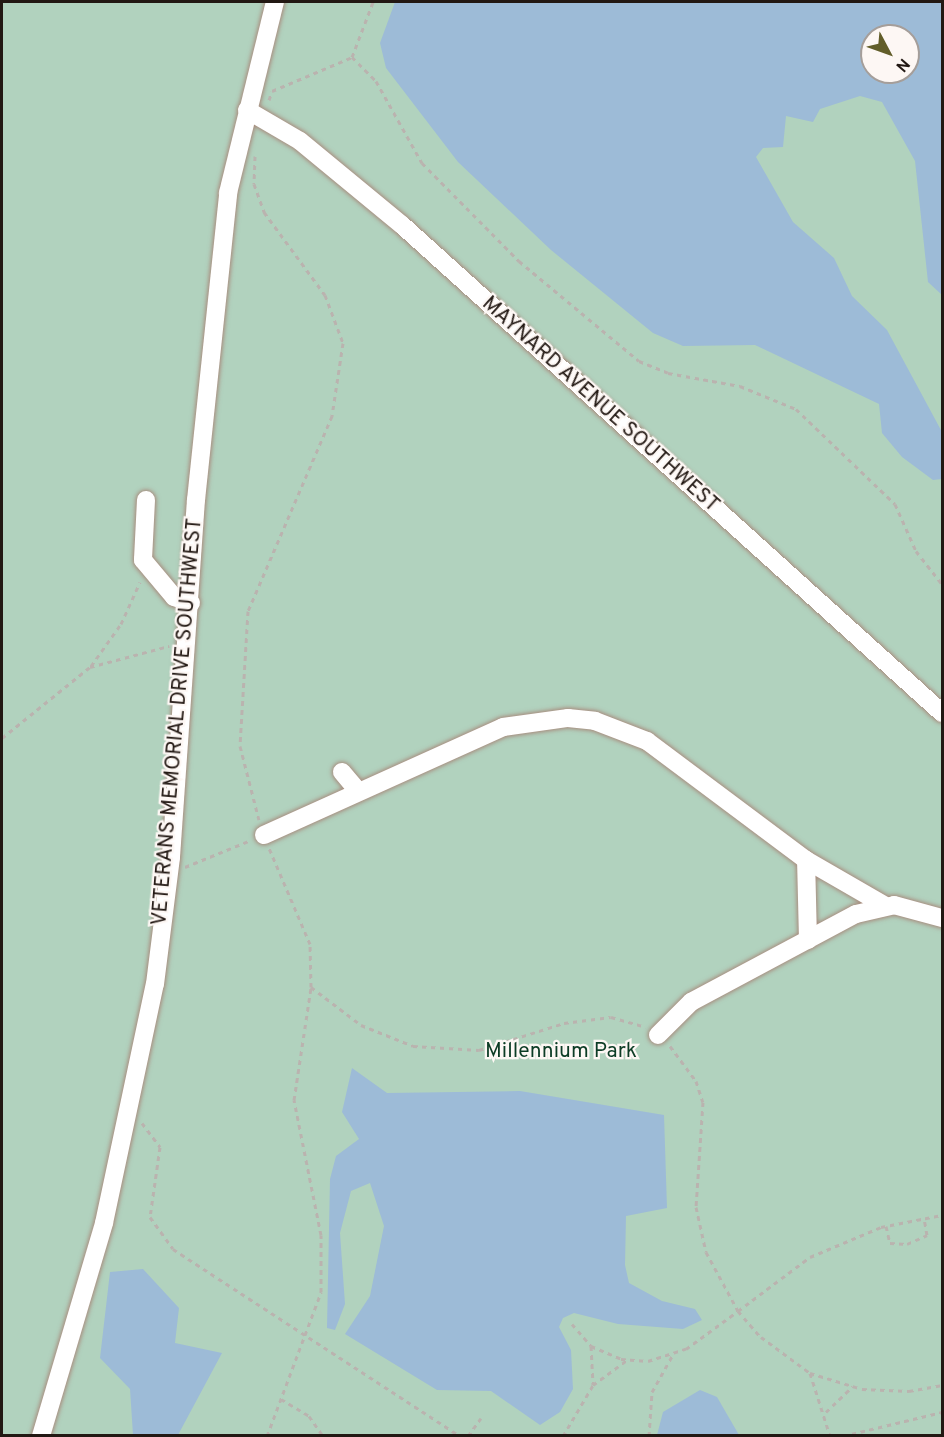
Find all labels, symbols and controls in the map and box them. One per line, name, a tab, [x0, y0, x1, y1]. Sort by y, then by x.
north arrow	[860, 24, 920, 84]
text: N	[891, 54, 913, 75]
street label: MAYNARD AVENUE SOUTHWEST	[476, 291, 724, 519]
street label: VETERANS MEMORIAL DRIVE SOUTHWEST	[148, 517, 208, 927]
park label: Millennium Park	[485, 1039, 637, 1065]

